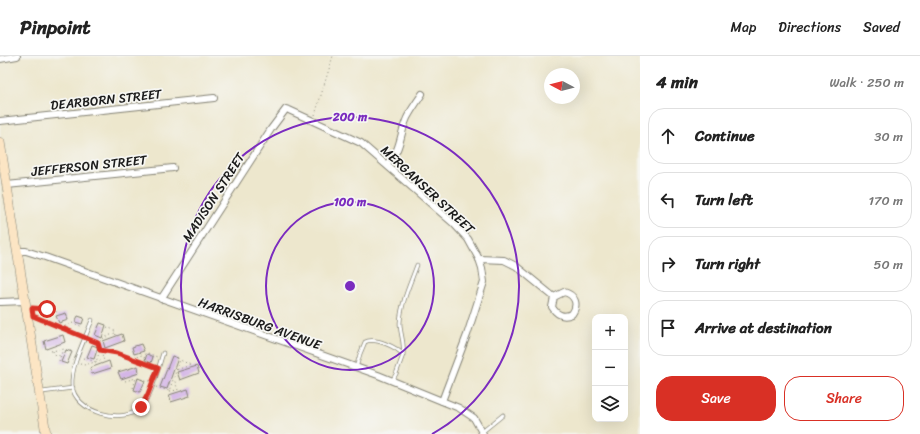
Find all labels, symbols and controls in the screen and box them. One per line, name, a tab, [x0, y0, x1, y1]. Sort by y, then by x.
text: Pinpoint	[20, 11, 91, 44]
text: Map	[730, 15, 756, 40]
text: Directions	[778, 15, 841, 40]
text: Saved	[863, 15, 900, 40]
text: 4 min	[656, 67, 698, 97]
north arrow	[544, 68, 580, 104]
text: Walk · 250 m	[830, 71, 904, 94]
street label: DEARBORN STREET	[49, 82, 164, 117]
text: 200 m	[332, 106, 368, 128]
text: Continue	[695, 123, 755, 149]
icon: ahead	[657, 125, 679, 147]
text: 30 m	[874, 125, 903, 148]
street label: MERGANSER STREET	[375, 139, 481, 240]
street label: MADISON STREET	[176, 147, 252, 247]
street label: JEFFERSON STREET	[29, 148, 149, 183]
text: Turn left	[695, 187, 753, 213]
icon: left	[657, 189, 679, 211]
text: 170 m	[868, 189, 903, 212]
text: 100 m	[334, 191, 367, 213]
text: Turn right	[695, 251, 760, 277]
icon: right	[657, 253, 679, 275]
text: 50 m	[873, 253, 903, 276]
centre of rings	[343, 279, 357, 293]
street label: HARRISBURG AVENUE	[195, 291, 325, 357]
route start	[38, 300, 56, 318]
map controls	[592, 314, 628, 422]
button: +	[592, 314, 628, 350]
text: Arrive at destination	[695, 315, 832, 341]
icon: arrive	[657, 317, 679, 339]
button: −	[592, 350, 628, 386]
button: Save	[656, 376, 776, 421]
button: Share	[784, 376, 904, 421]
button: layers	[592, 386, 628, 422]
route end	[132, 398, 150, 416]

